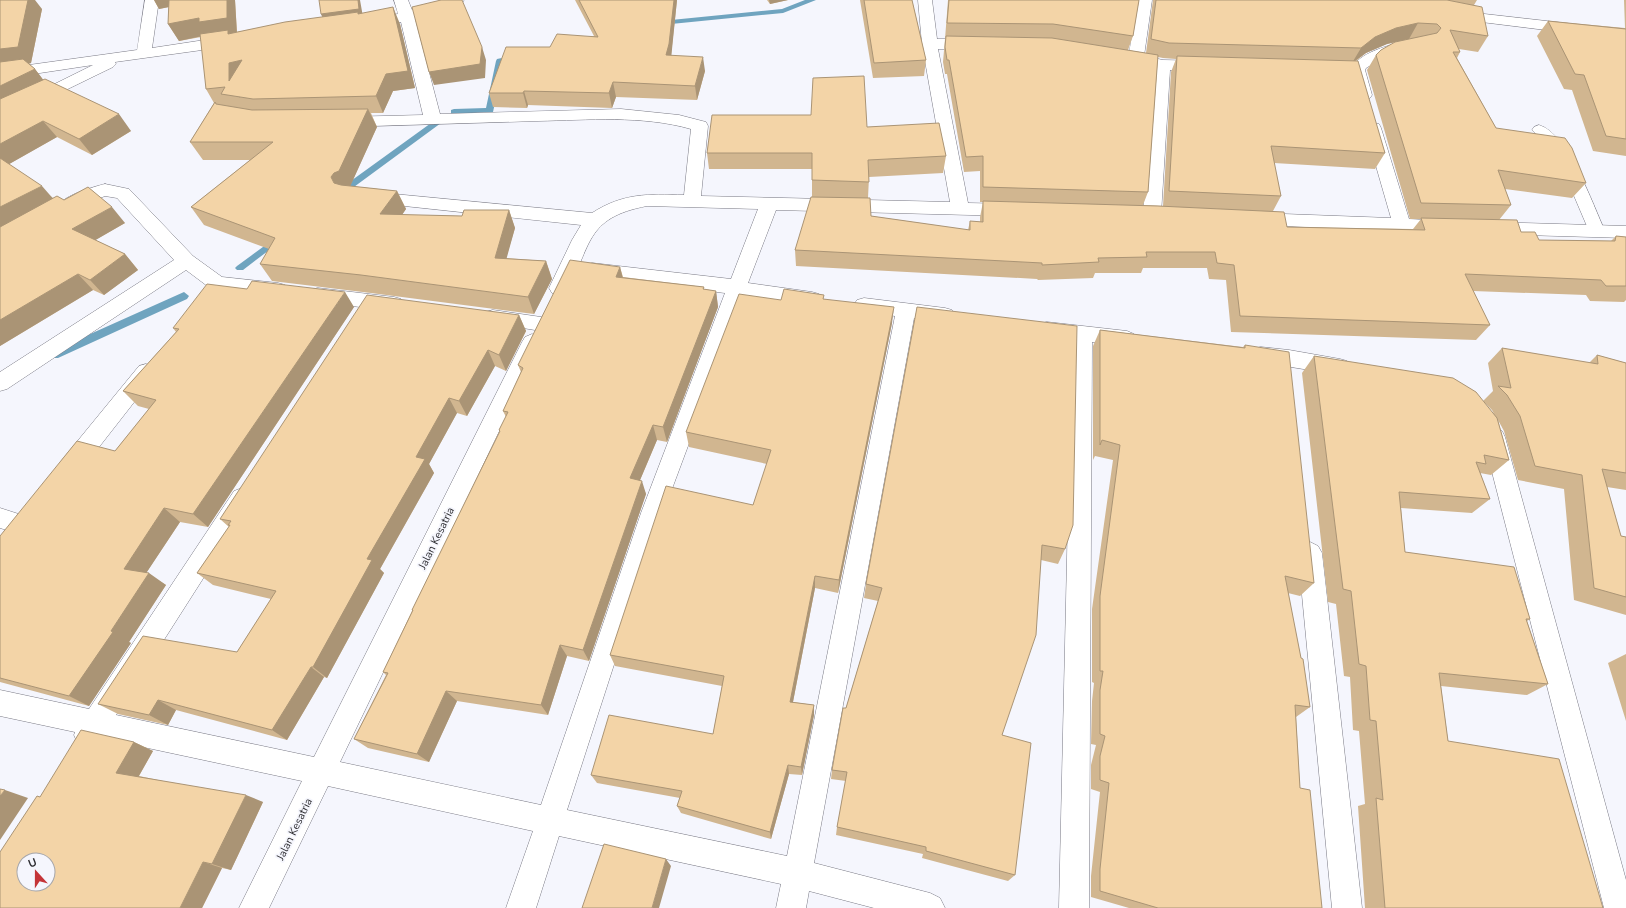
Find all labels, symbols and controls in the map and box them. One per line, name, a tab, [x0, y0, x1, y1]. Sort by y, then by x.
street label: Jalan Kesatria	[414, 504, 458, 573]
street label: Jalan Kesatria	[272, 795, 316, 864]
north arrow	[16, 852, 56, 892]
text: U	[26, 855, 39, 872]

